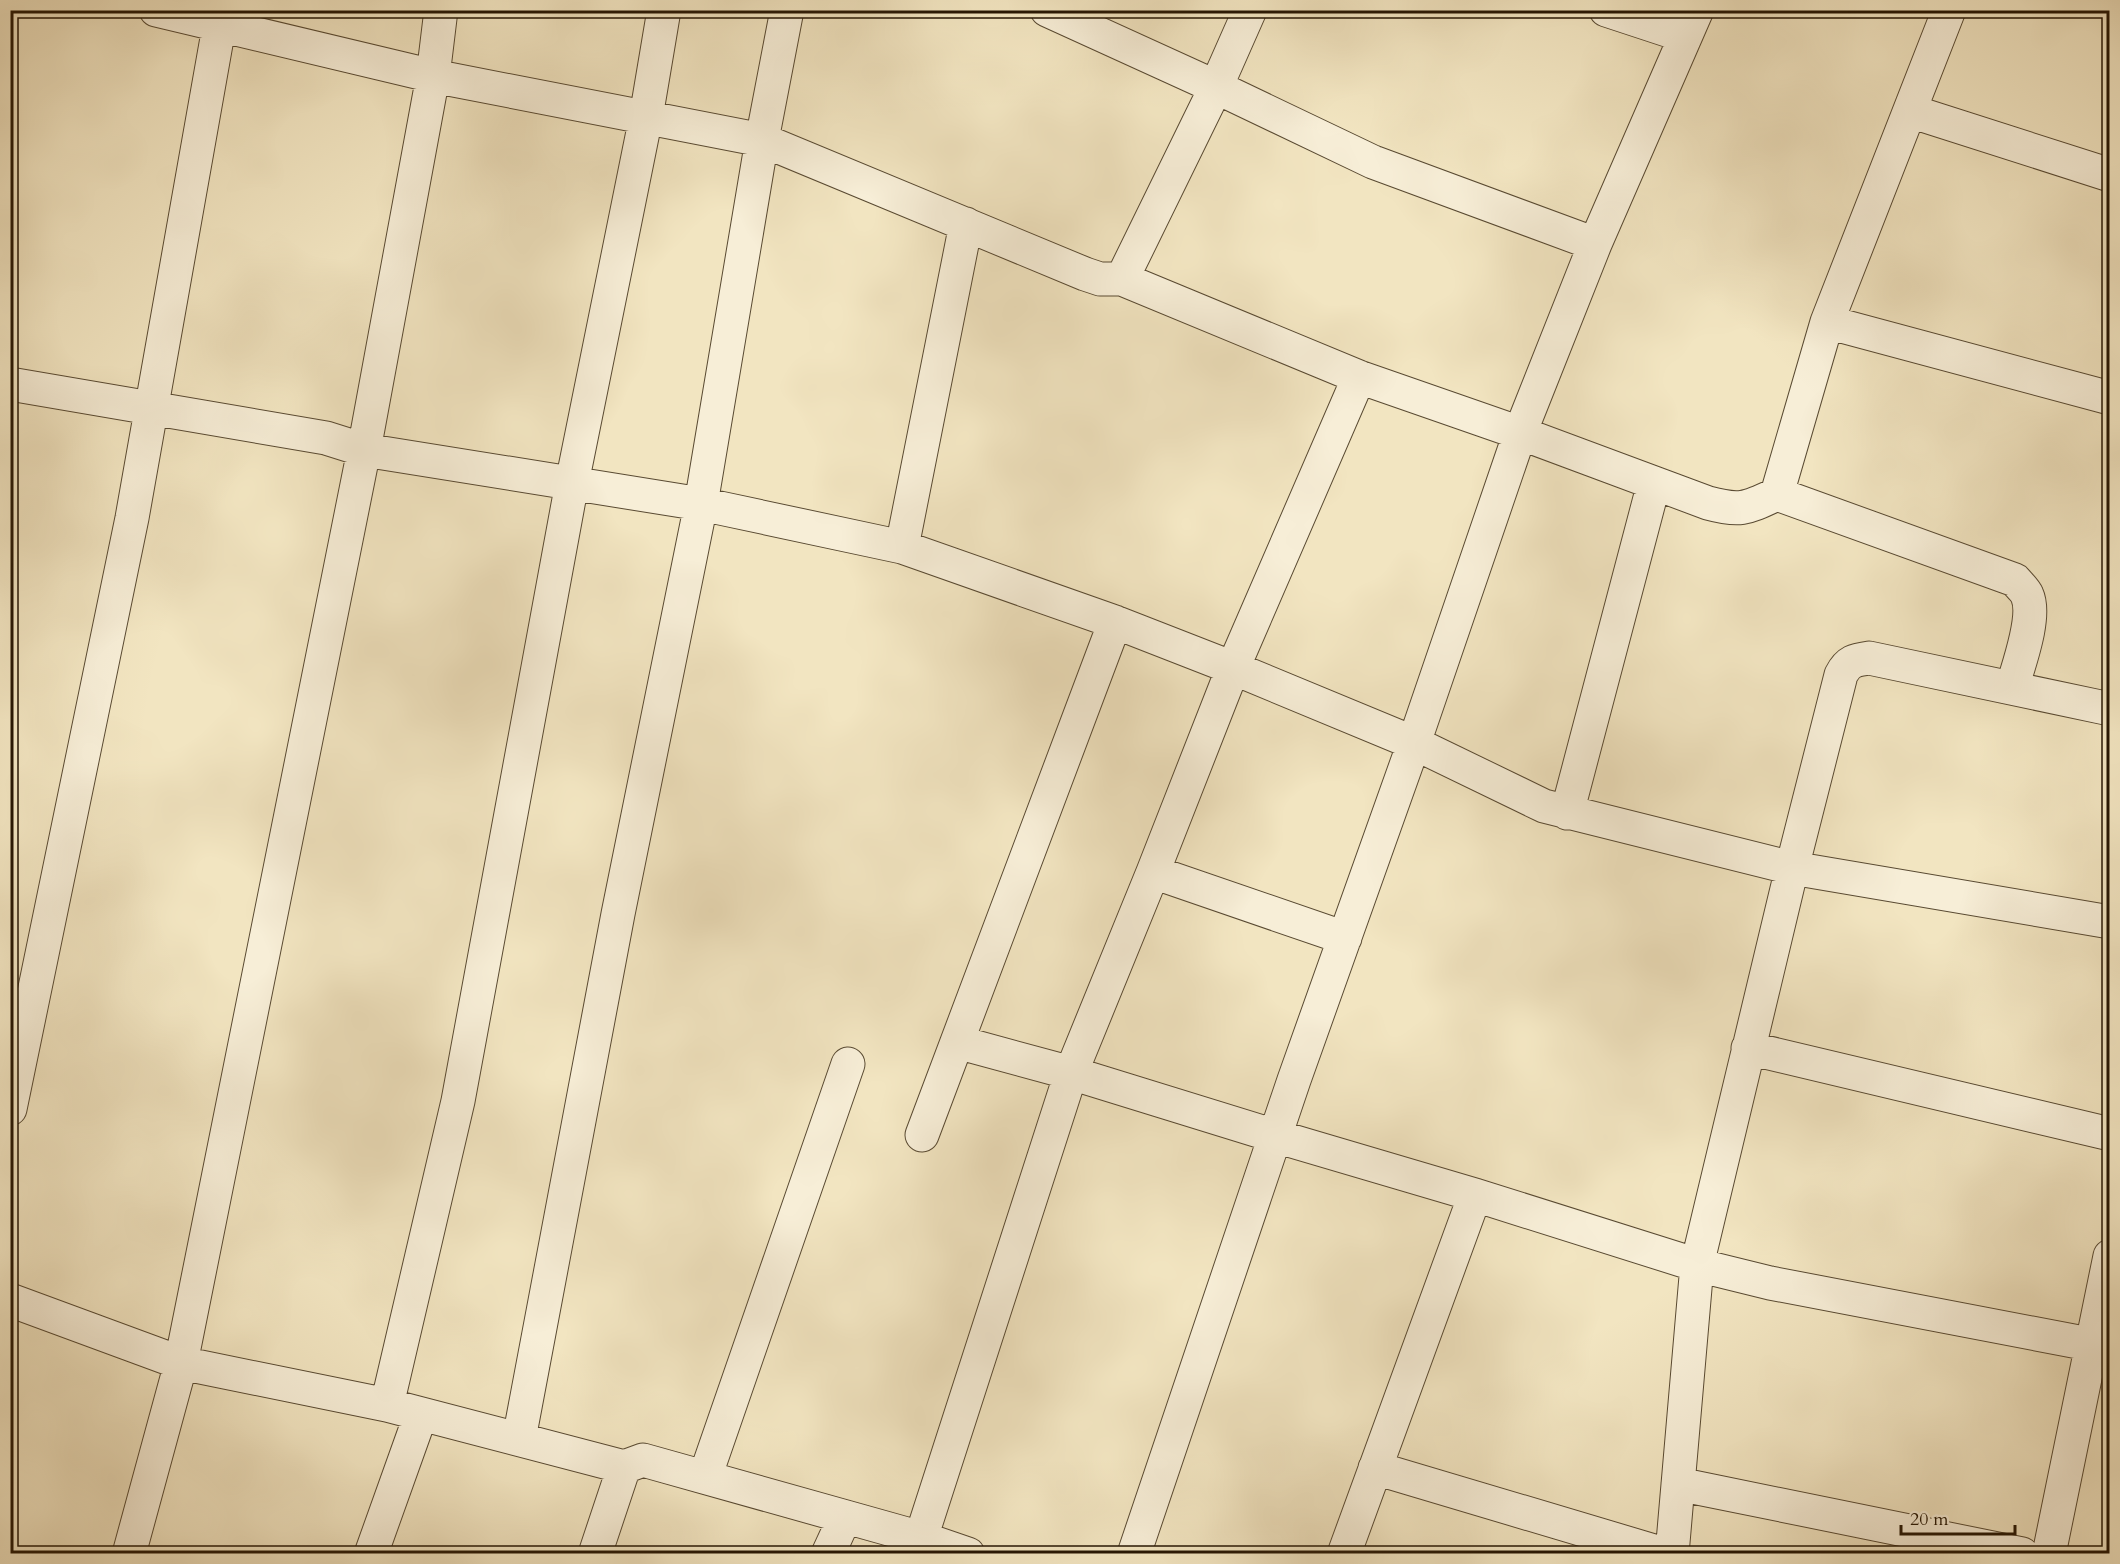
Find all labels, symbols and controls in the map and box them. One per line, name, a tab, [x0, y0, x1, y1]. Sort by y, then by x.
scale bar	[1901, 1498, 2015, 1536]
text: 20 m	[1910, 1507, 1949, 1532]

